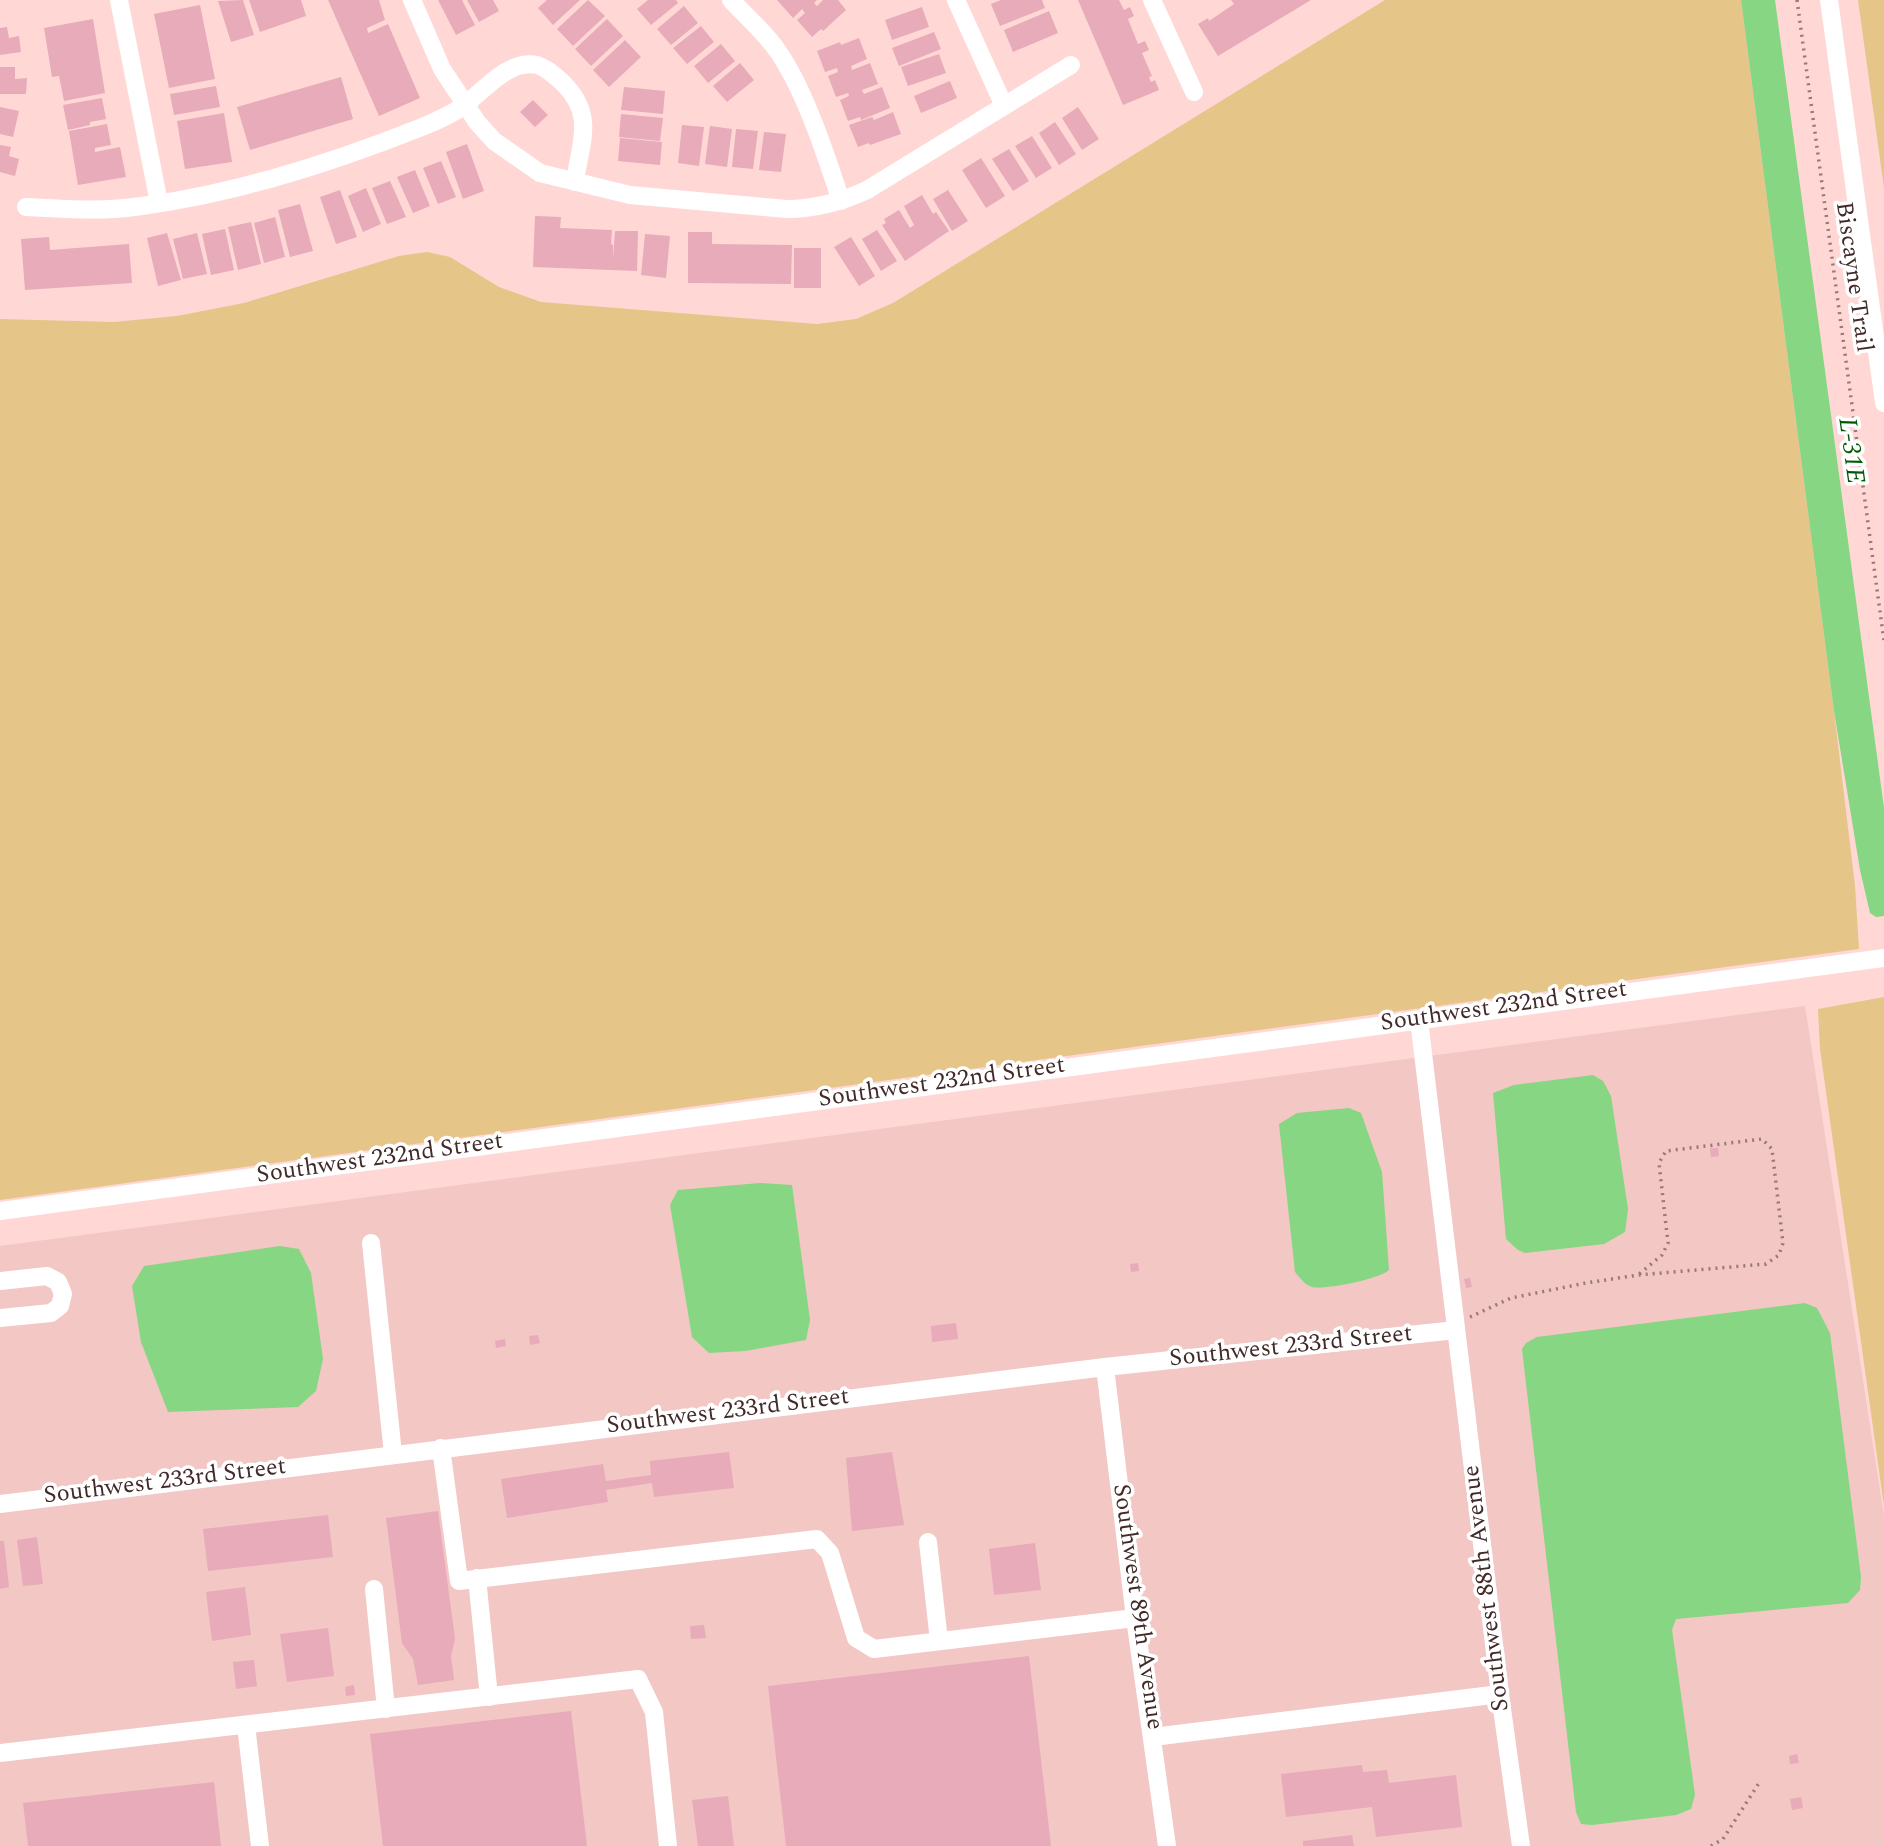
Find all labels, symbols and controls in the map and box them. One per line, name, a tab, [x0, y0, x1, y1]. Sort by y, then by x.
street label: Biscayne Trail	[1827, 200, 1877, 354]
water label: L-31E	[1829, 416, 1869, 486]
street label: Southwest 232nd Street	[1379, 976, 1629, 1040]
street label: Southwest 232nd Street	[817, 1052, 1067, 1116]
street label: Southwest 232nd Street	[255, 1128, 505, 1192]
street label: Southwest 233rd Street	[1168, 1321, 1414, 1375]
street label: Southwest 233rd Street	[605, 1384, 851, 1442]
street label: Southwest 233rd Street	[42, 1454, 288, 1512]
street label: Southwest 88th Avenue	[1459, 1463, 1517, 1713]
street label: Southwest 89th Avenue	[1104, 1482, 1168, 1732]

